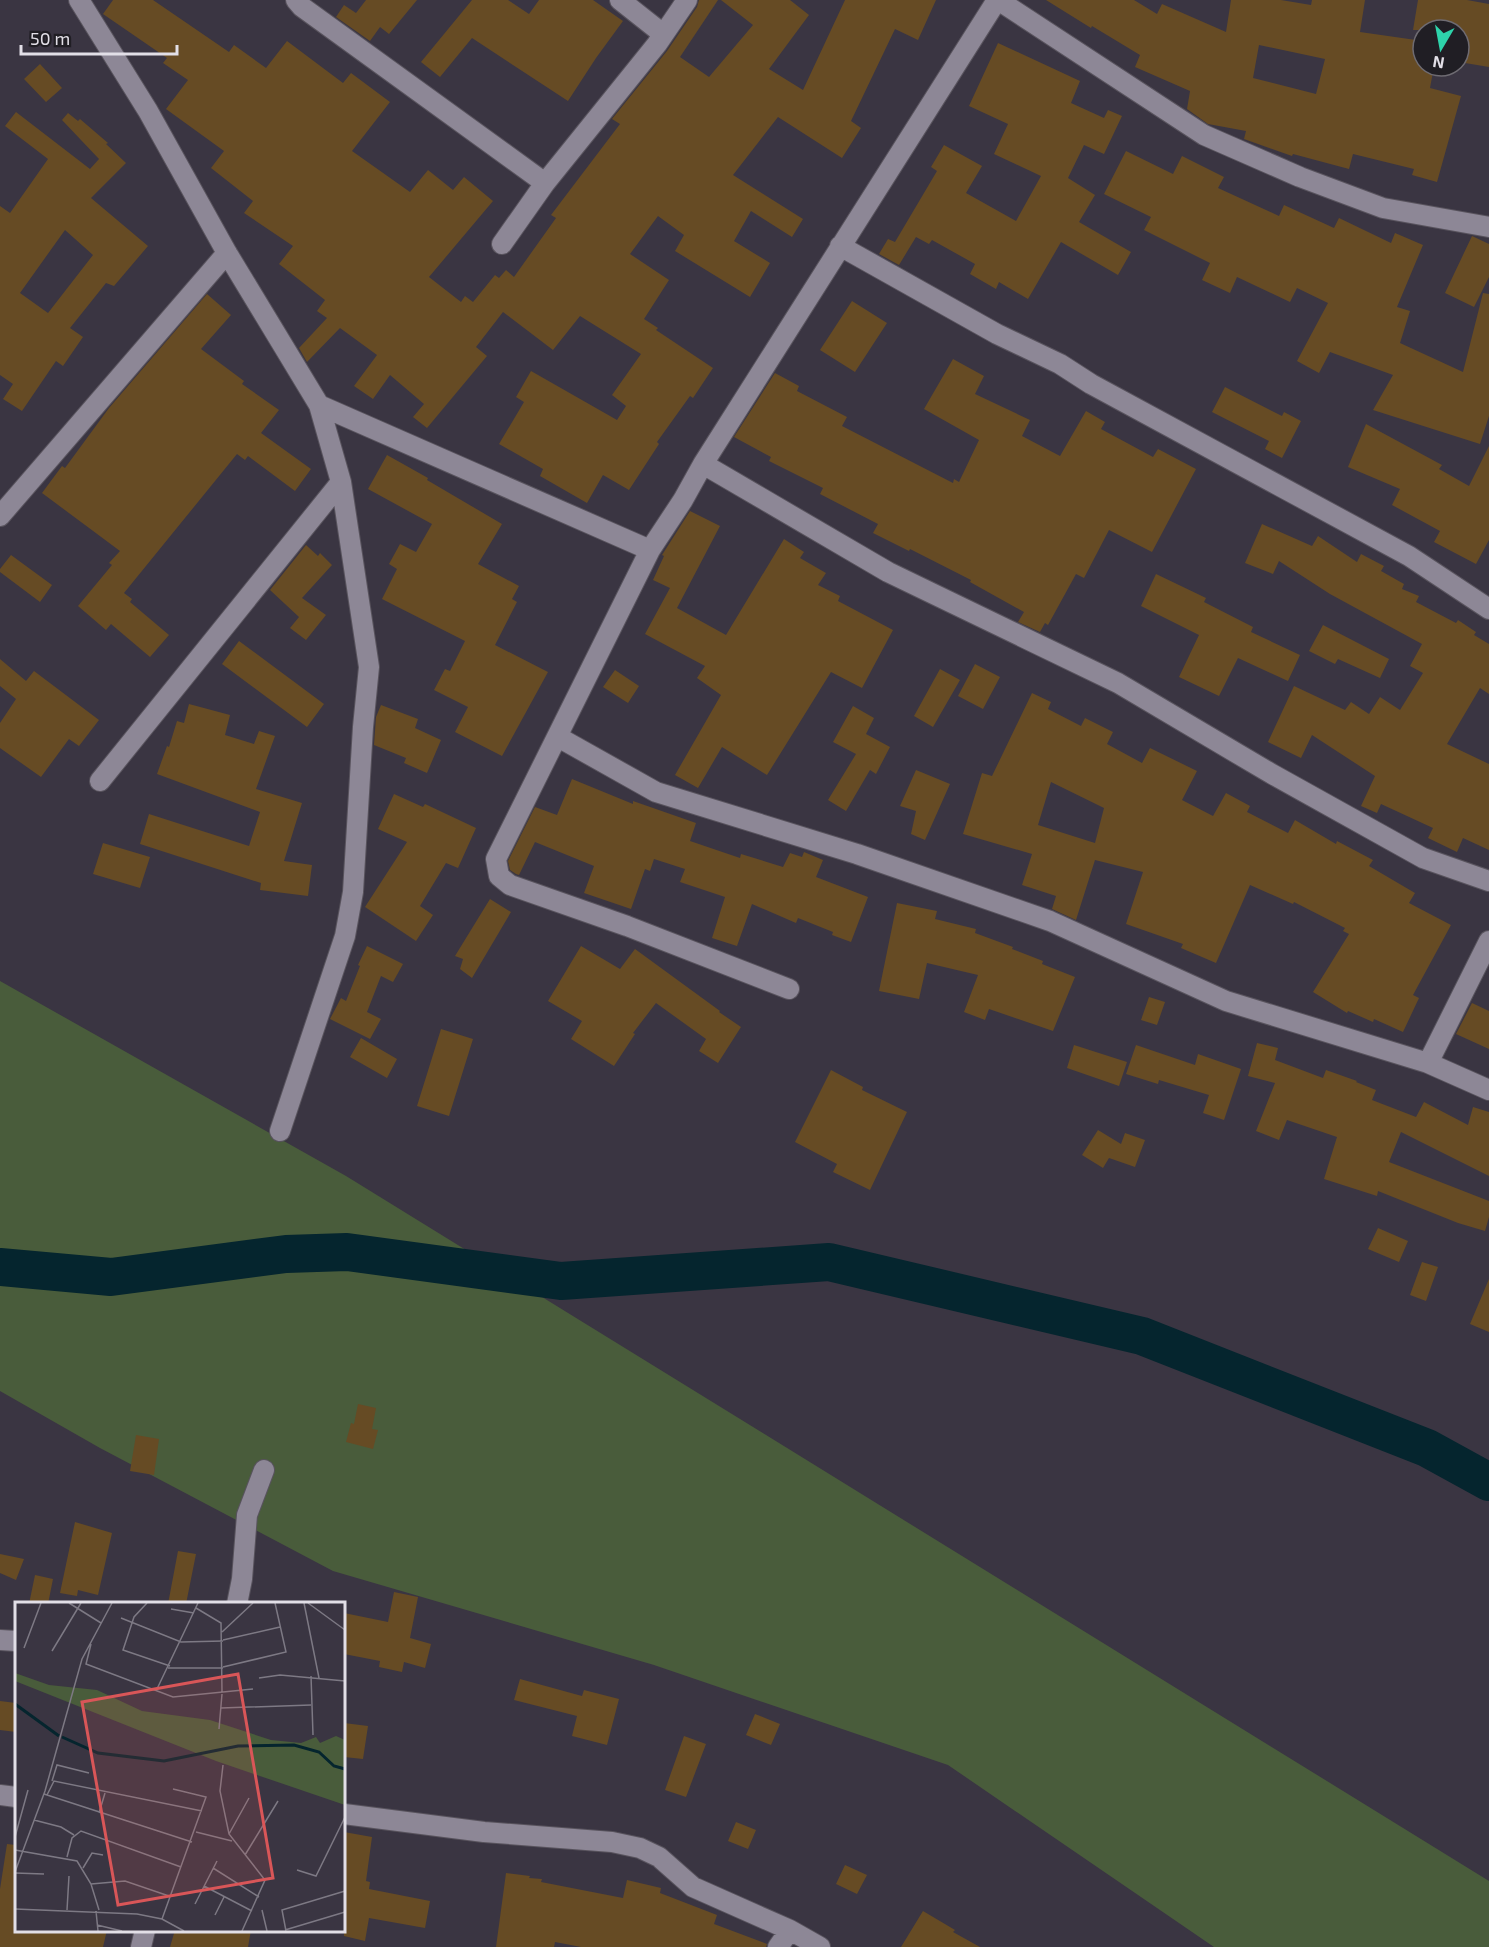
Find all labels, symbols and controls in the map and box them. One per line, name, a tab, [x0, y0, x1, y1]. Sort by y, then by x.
scale bar	[21, 18, 177, 56]
north arrow	[1411, 18, 1471, 78]
text: 50 m	[30, 27, 70, 49]
text: N	[1431, 53, 1446, 74]
inset map	[15, 1602, 345, 1932]

